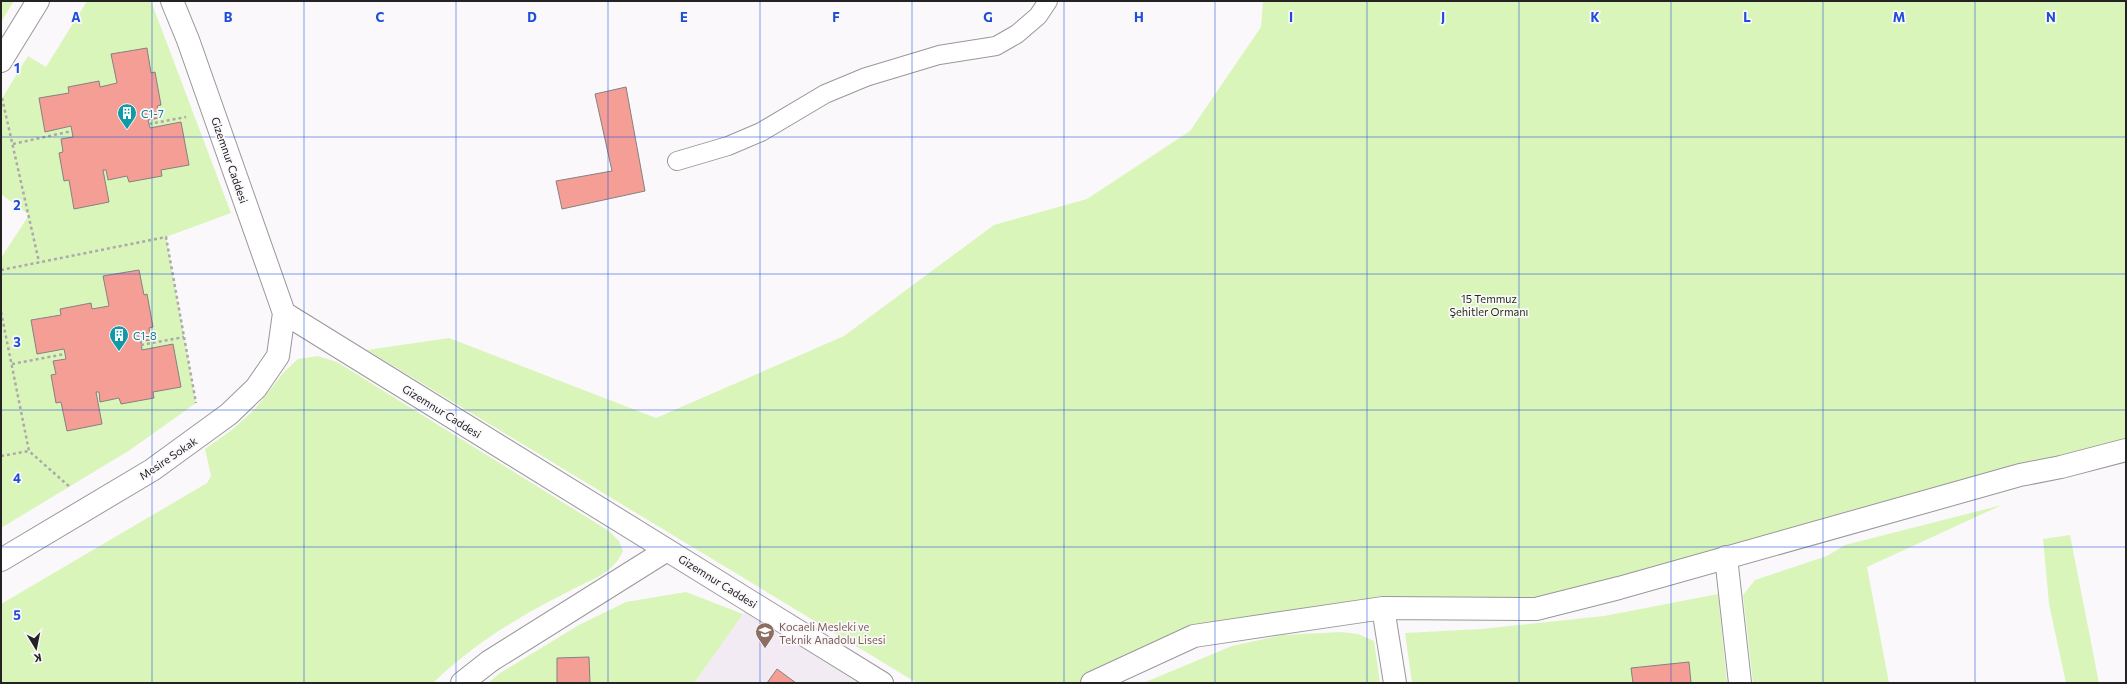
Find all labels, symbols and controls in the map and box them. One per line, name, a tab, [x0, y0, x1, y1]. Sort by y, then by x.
text: A	[71, 9, 81, 25]
text: B	[224, 9, 233, 25]
text: C	[376, 9, 385, 25]
text: D	[527, 9, 537, 25]
text: E	[680, 9, 688, 25]
text: F	[832, 9, 840, 25]
text: G	[983, 9, 993, 25]
text: H	[1134, 9, 1144, 25]
text: I	[1289, 9, 1293, 25]
text: J	[1441, 9, 1445, 25]
text: K	[1590, 9, 1600, 25]
text: L	[1743, 9, 1751, 25]
text: M	[1893, 9, 1905, 25]
text: N	[2046, 9, 2056, 25]
text: 1	[14, 60, 20, 76]
building icon: C1-7	[116, 102, 138, 130]
place label: C1-7	[141, 107, 164, 120]
street label: Gizemnur Caddesi	[209, 115, 251, 205]
text: 2	[13, 197, 21, 213]
park label: 15 Temmuz Şehitler Ormanı	[1450, 292, 1528, 318]
building icon: C1-8	[108, 324, 130, 352]
place label: C1-8	[133, 329, 157, 342]
text: 3	[13, 334, 21, 350]
street label: Gizemnur Caddesi	[400, 382, 484, 441]
street label: Mesire Sokak	[137, 434, 199, 482]
text: 4	[13, 470, 21, 486]
street label: Gizemnur Caddesi	[676, 552, 760, 611]
text: 5	[13, 607, 21, 623]
place label: Kocaeli Mesleki ve Teknik Anadolu Lisesi	[779, 620, 886, 646]
school or university icon: Kocaeli Mesleki ve Teknik Anadolu Lisesi	[754, 621, 776, 649]
north arrow	[16, 628, 56, 668]
text: K	[33, 651, 43, 665]

